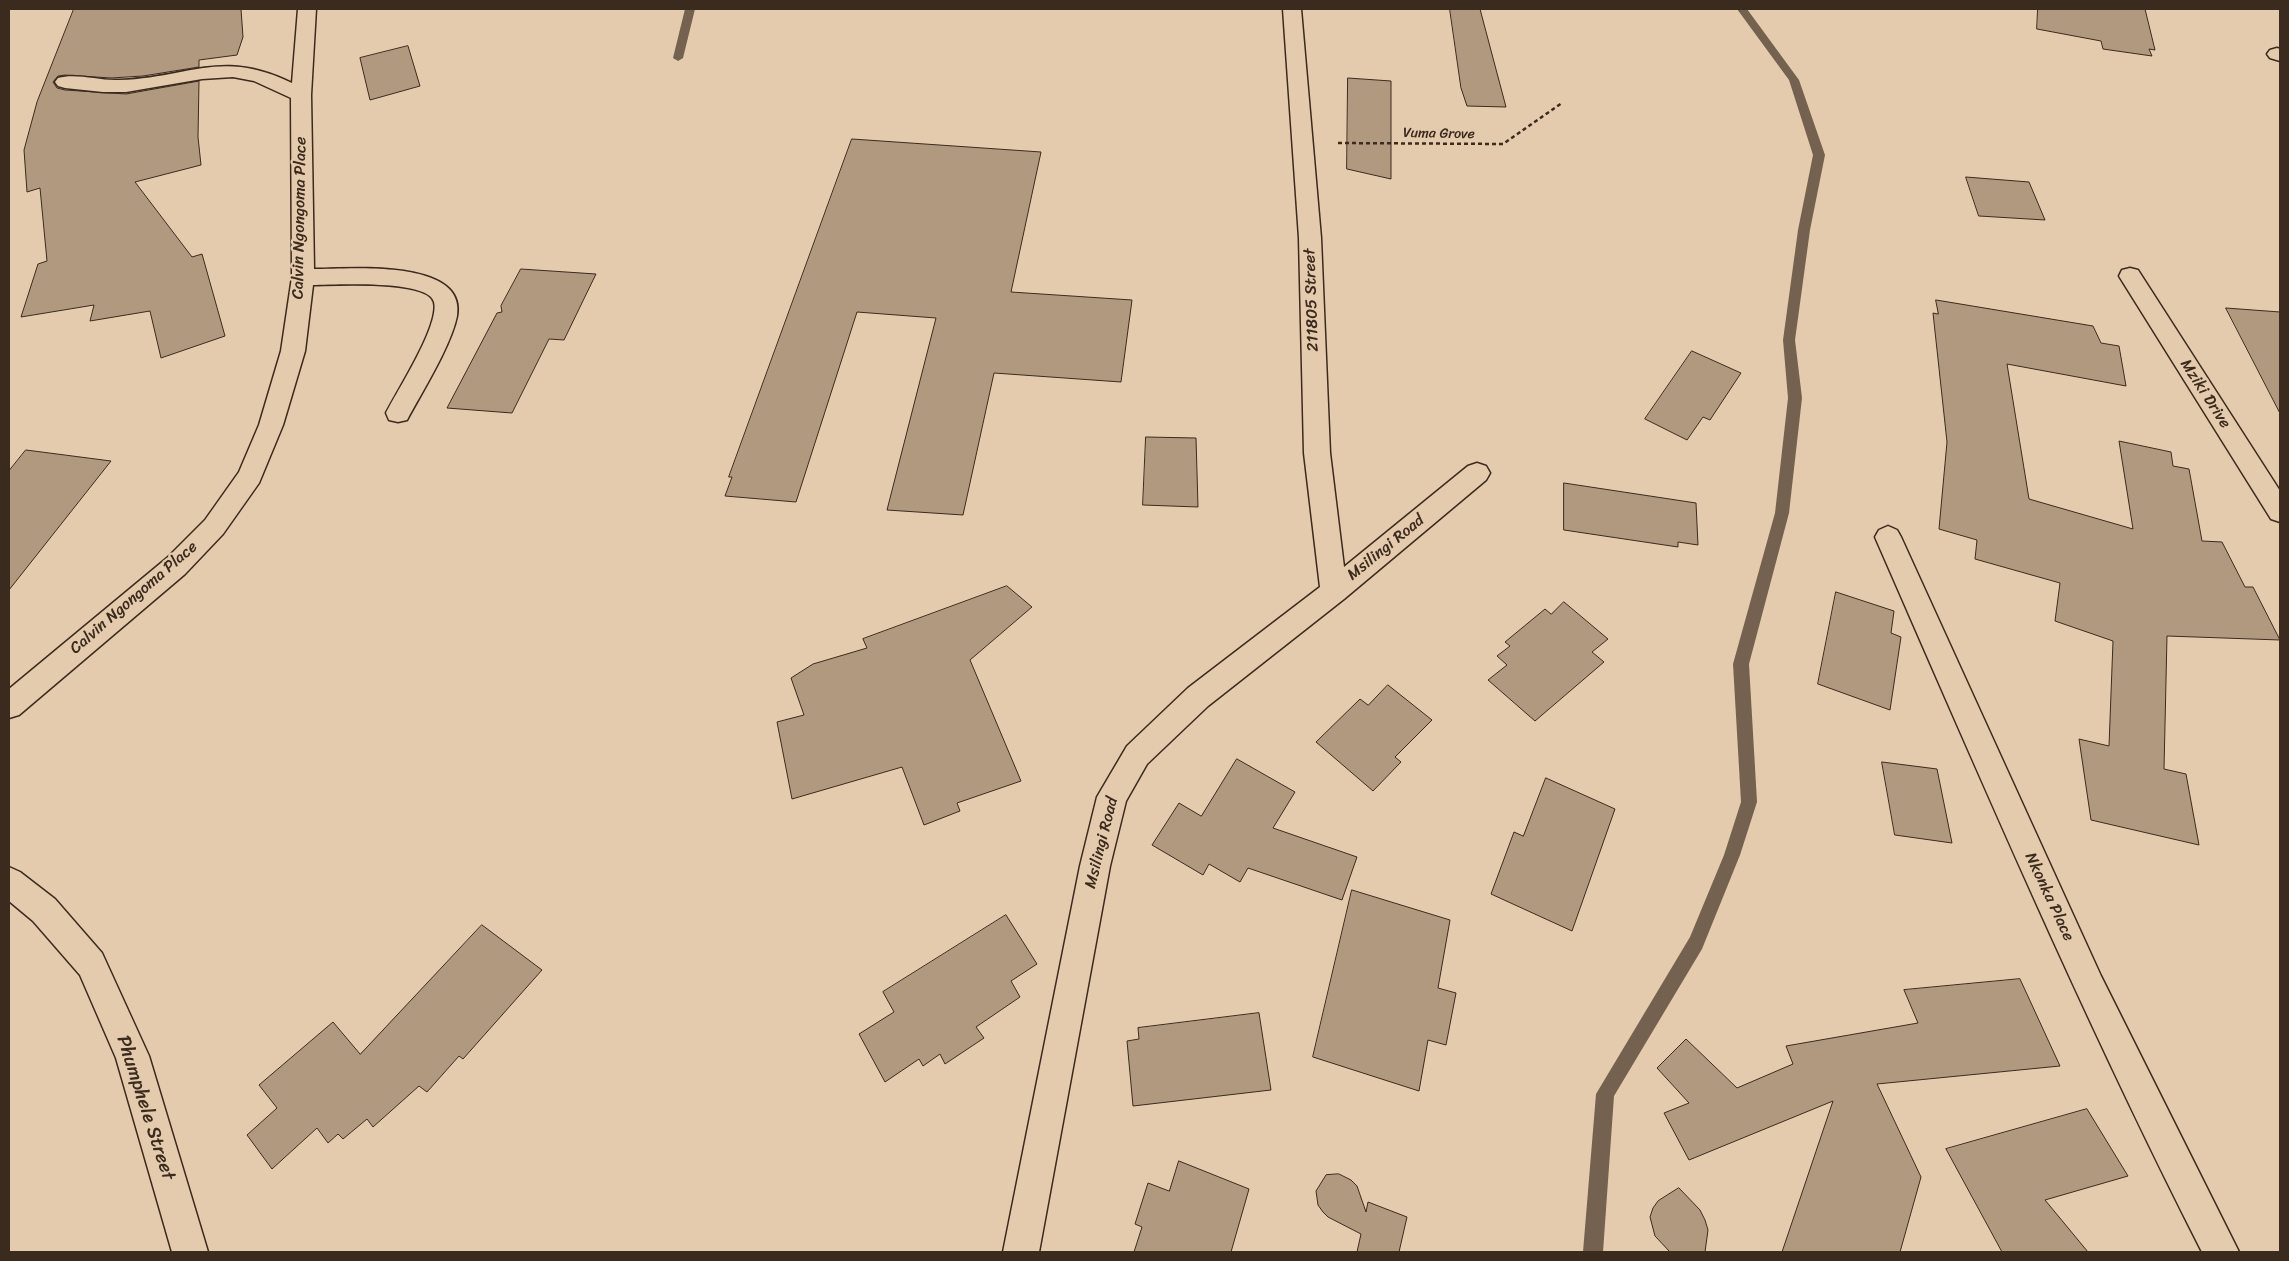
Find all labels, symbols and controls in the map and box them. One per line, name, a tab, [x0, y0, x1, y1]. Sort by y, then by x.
street label: Vuma Grove	[1403, 125, 1475, 143]
street label: Calvin Ngongoma Place	[289, 137, 311, 299]
street label: 211805 Street	[1301, 248, 1323, 352]
street label: Mziki Drive	[2176, 356, 2234, 432]
street label: Msilingi Road	[1344, 511, 1428, 585]
street label: Calvin Ngongoma Place	[66, 537, 202, 659]
street label: Msilingi Road	[1081, 795, 1123, 891]
street label: Nkonka Place	[2020, 850, 2078, 944]
street label: Phumphele Street	[111, 1033, 179, 1183]

